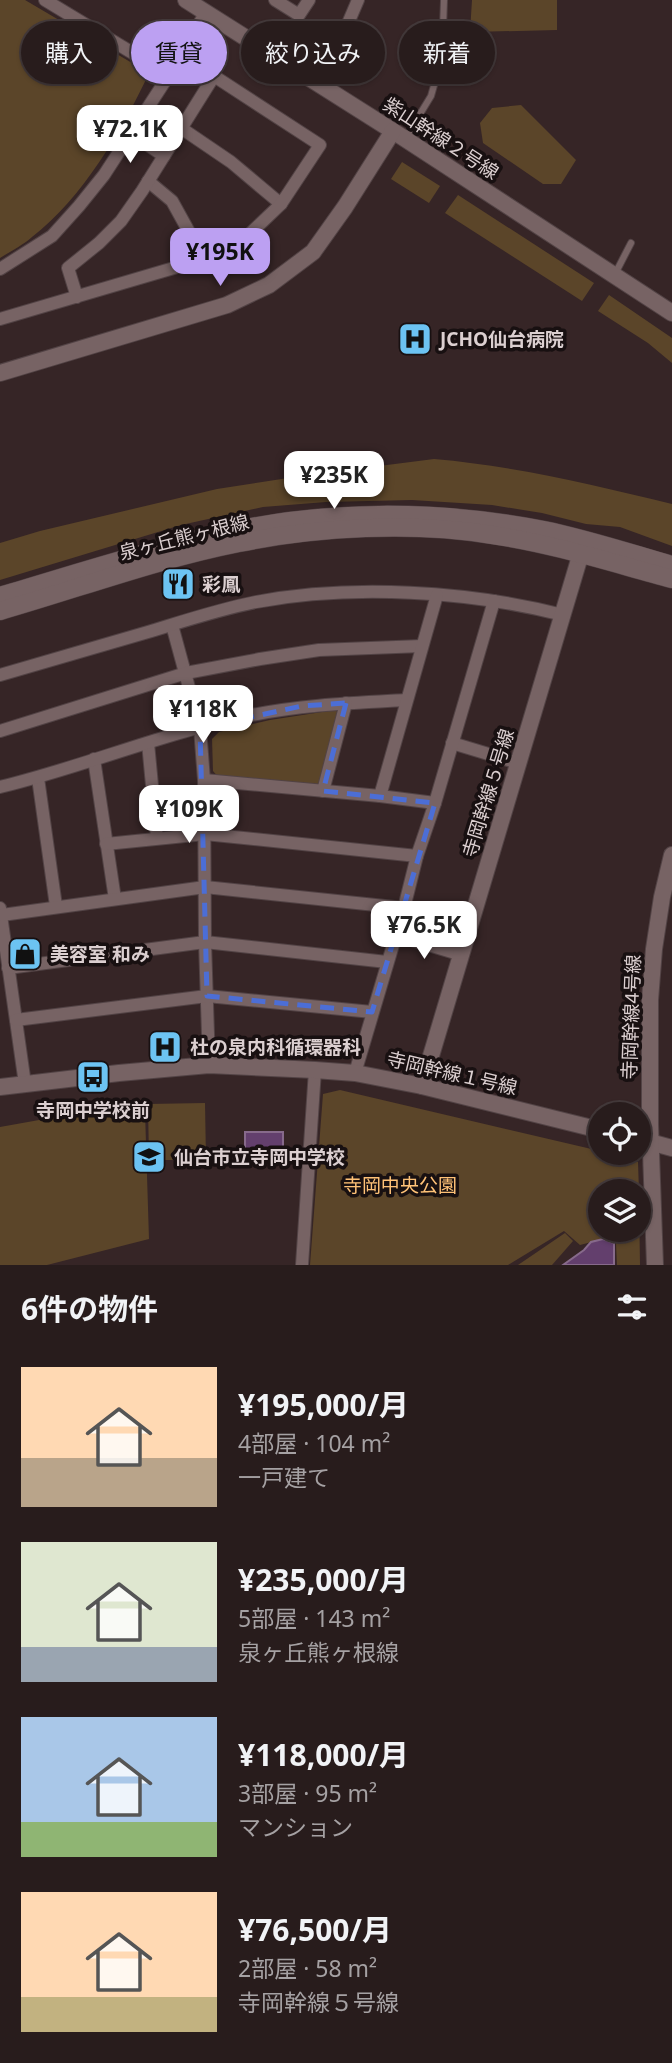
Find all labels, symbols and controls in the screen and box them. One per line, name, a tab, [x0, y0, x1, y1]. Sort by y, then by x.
chip: 購入	[21, 21, 117, 84]
chip: 賃貸	[131, 21, 227, 84]
chip: 絞り込み	[241, 21, 385, 84]
chip: 新着	[399, 21, 495, 84]
street label: 紫山幹線２号線	[378, 91, 504, 185]
pin: ¥72.1K	[73, 106, 187, 165]
text: ¥72.1K	[93, 112, 167, 144]
pin: ¥195K	[171, 229, 269, 288]
text: ¥195K	[186, 235, 254, 267]
hospital icon: JCHO仙台病院	[396, 320, 434, 358]
place label: JCHO仙台病院	[438, 326, 564, 352]
pin: ¥235K	[285, 452, 383, 511]
text: ¥235K	[300, 458, 368, 490]
street label: 泉ヶ丘熊ヶ根線	[116, 508, 252, 566]
restaurant icon: 彩鳳	[159, 565, 197, 603]
place label: 彩鳳	[202, 571, 241, 597]
pin: ¥118K	[154, 686, 252, 745]
text: ¥118K	[169, 692, 237, 724]
street label: 寺岡幹線５号線	[456, 726, 520, 860]
pin: ¥109K	[140, 786, 238, 845]
text: ¥109K	[155, 792, 223, 824]
pin: ¥76.5K	[367, 902, 481, 961]
text: ¥76.5K	[387, 908, 461, 940]
shop icon: 美容室 和み	[6, 935, 44, 973]
place label: 美容室 和み	[50, 941, 150, 967]
street label: 寺岡幹線4号線	[616, 954, 646, 1080]
hospital icon: 杜の泉内科循環器科	[146, 1028, 184, 1066]
place label: 杜の泉内科循環器科	[190, 1034, 361, 1060]
street label: 寺岡幹線１号線	[384, 1045, 520, 1101]
bus stop icon: 寺岡中学校前	[74, 1058, 112, 1096]
place label: 寺岡中学校前	[36, 1097, 150, 1123]
map controls	[588, 1102, 651, 1242]
button: locate	[588, 1102, 651, 1165]
school or university icon: 仙台市立寺岡中学校	[130, 1138, 168, 1176]
place label: 仙台市立寺岡中学校	[174, 1144, 345, 1170]
park label: 寺岡中央公園	[343, 1172, 457, 1198]
button: layers	[588, 1179, 651, 1242]
text: 6件の物件	[21, 1288, 158, 1329]
icon: filters	[613, 1288, 651, 1326]
text: ¥195,000/月	[238, 1384, 409, 1425]
icon: home	[77, 1395, 161, 1479]
text: 4部屋 · 104 m²	[238, 1427, 390, 1459]
text: 一戸建て	[238, 1461, 330, 1493]
text: ¥235,000/月	[238, 1559, 409, 1600]
icon: home	[77, 1570, 161, 1654]
text: 5部屋 · 143 m²	[238, 1602, 390, 1634]
text: 泉ヶ丘熊ヶ根線	[238, 1636, 399, 1668]
text: ¥118,000/月	[238, 1734, 409, 1775]
icon: home	[77, 1745, 161, 1829]
text: 3部屋 · 95 m²	[238, 1777, 377, 1809]
text: マンション	[238, 1811, 353, 1843]
text: ¥76,500/月	[238, 1909, 392, 1950]
icon: home	[77, 1920, 161, 2004]
text: 2部屋 · 58 m²	[238, 1952, 377, 1984]
text: 寺岡幹線５号線	[238, 1986, 399, 2018]

